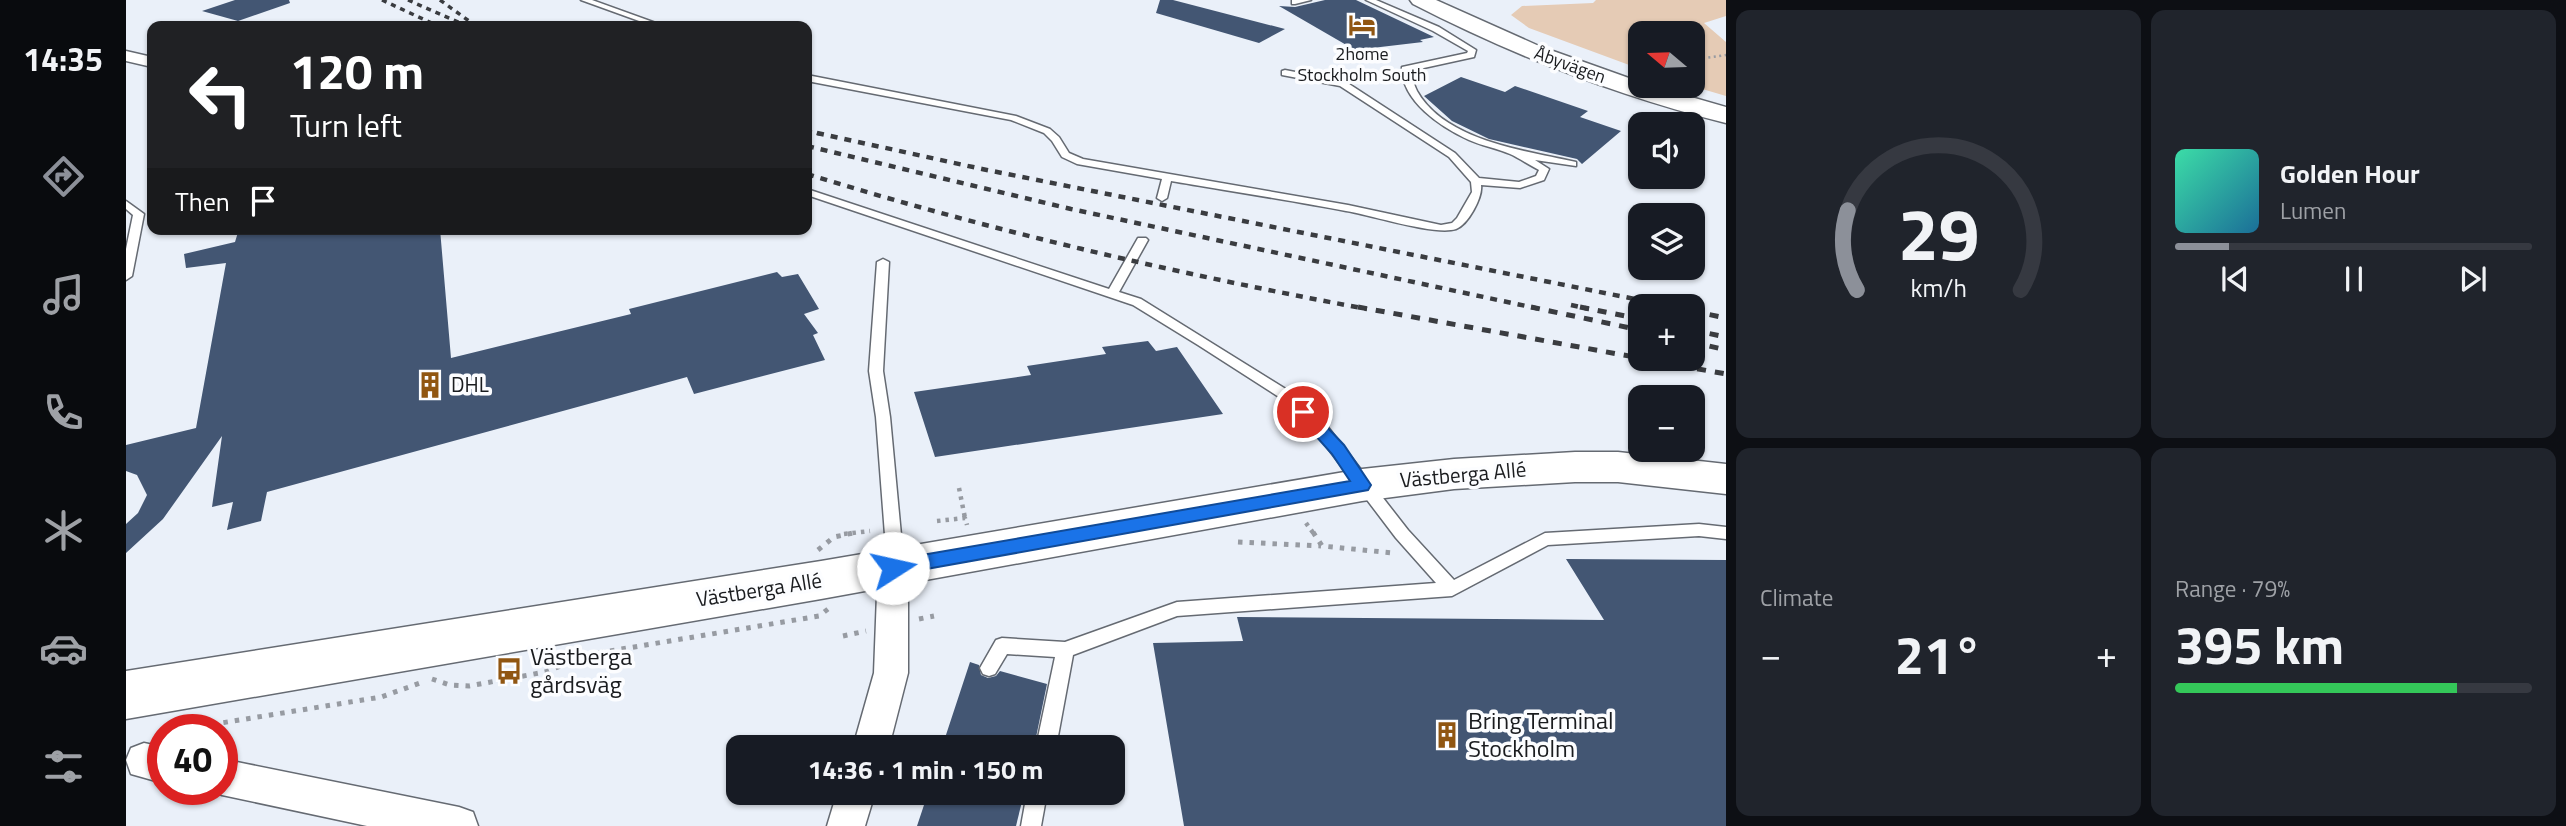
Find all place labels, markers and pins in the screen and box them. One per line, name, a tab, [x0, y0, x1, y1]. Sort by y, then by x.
hotel icon: 2home Stockholm South	[1347, 10, 1377, 40]
place label: 2home Stockholm South	[1297, 40, 1427, 88]
place label: DHL	[451, 368, 489, 400]
building icon: DHL	[415, 370, 445, 400]
pin	[1273, 382, 1333, 442]
place label: Västberga gårdsväg	[530, 638, 632, 702]
bus stop icon: Västberga gårdsväg	[494, 656, 524, 686]
place label: Bring Terminal Stockholm	[1468, 702, 1614, 766]
building icon: Bring Terminal Stockholm	[1432, 720, 1462, 750]

